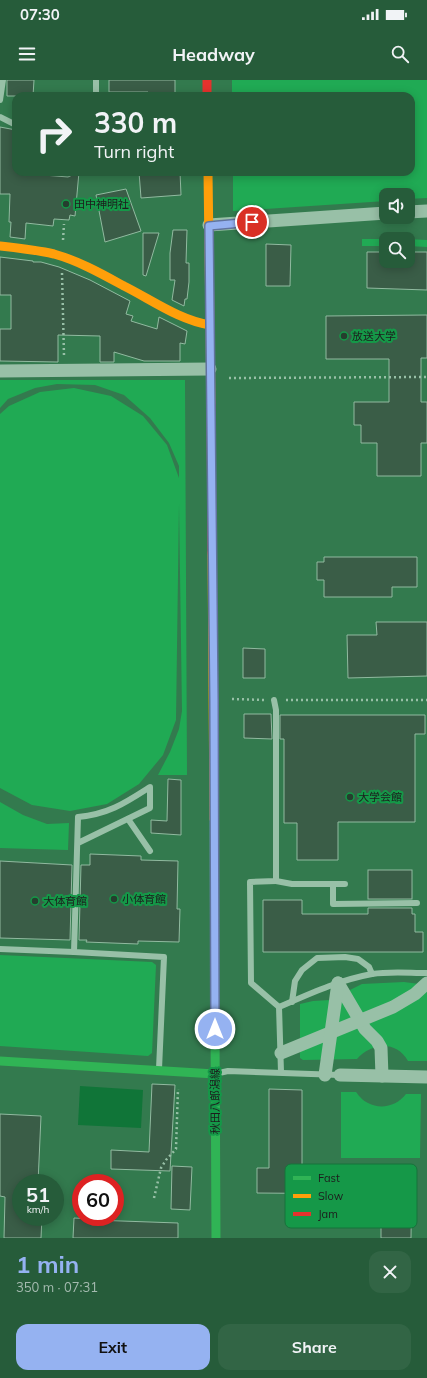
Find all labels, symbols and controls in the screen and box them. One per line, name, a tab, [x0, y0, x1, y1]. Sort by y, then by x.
text: 07:30	[20, 5, 60, 24]
icon: menu	[16, 43, 38, 65]
text: Headway	[172, 43, 255, 66]
icon: search	[389, 43, 411, 65]
text: 330 m	[94, 105, 177, 140]
icon: right	[28, 108, 80, 160]
text: Turn right	[94, 140, 174, 163]
map controls	[379, 188, 415, 268]
button: sound	[379, 188, 415, 224]
place label: 田中神明社	[74, 197, 129, 211]
marker: 田中神明社	[61, 199, 71, 209]
pin	[235, 205, 269, 239]
icon: arrive	[241, 211, 263, 233]
button: search	[379, 232, 415, 268]
place label: 放送大学	[352, 329, 396, 343]
marker: 放送大学	[339, 331, 349, 341]
place label: 大学会館	[358, 790, 402, 804]
marker: 大学会館	[345, 792, 355, 802]
place label: 小体育館	[122, 892, 166, 906]
place label: 大体育館	[43, 894, 87, 908]
marker: 小体育館	[109, 894, 119, 904]
marker: 大体育館	[30, 896, 40, 906]
position arrow	[194, 1008, 236, 1050]
street label: 秋田八郎潟線	[208, 1068, 222, 1134]
legend	[285, 1164, 417, 1228]
text: Fast	[318, 1171, 340, 1185]
speed limit sign: 60	[72, 1174, 124, 1226]
text: 51	[26, 1182, 50, 1207]
text: Slow	[318, 1189, 344, 1203]
text: km/h	[27, 1203, 49, 1216]
text: Jam	[318, 1207, 338, 1221]
text: 1 min	[16, 1249, 79, 1279]
button: close	[369, 1251, 411, 1293]
text: 350 m · 07:31	[16, 1279, 98, 1295]
button: Exit	[16, 1324, 210, 1370]
button: Share	[218, 1324, 411, 1370]

